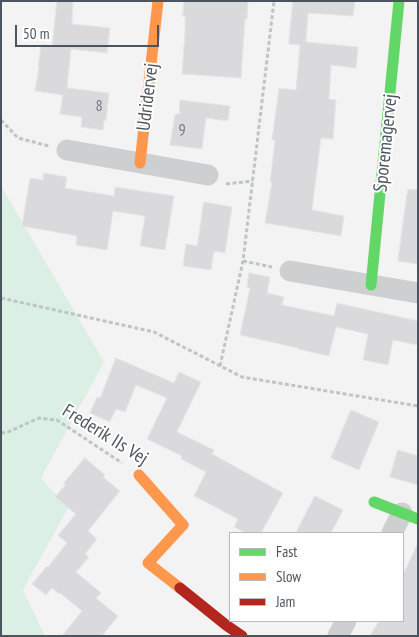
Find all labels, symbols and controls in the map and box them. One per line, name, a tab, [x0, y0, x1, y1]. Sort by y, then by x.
scale bar	[18, 15, 161, 47]
text: 50 m	[23, 24, 49, 43]
street label: Udridervej	[133, 62, 163, 132]
street label: Sporemagervej	[370, 93, 402, 193]
house number: 8	[95, 96, 103, 116]
house number: 9	[178, 120, 186, 140]
street label: Frederik IIs Vej	[58, 400, 152, 470]
legend	[229, 532, 404, 622]
text: Fast	[276, 542, 297, 561]
text: Slow	[276, 567, 301, 586]
text: Jam	[276, 592, 295, 611]

